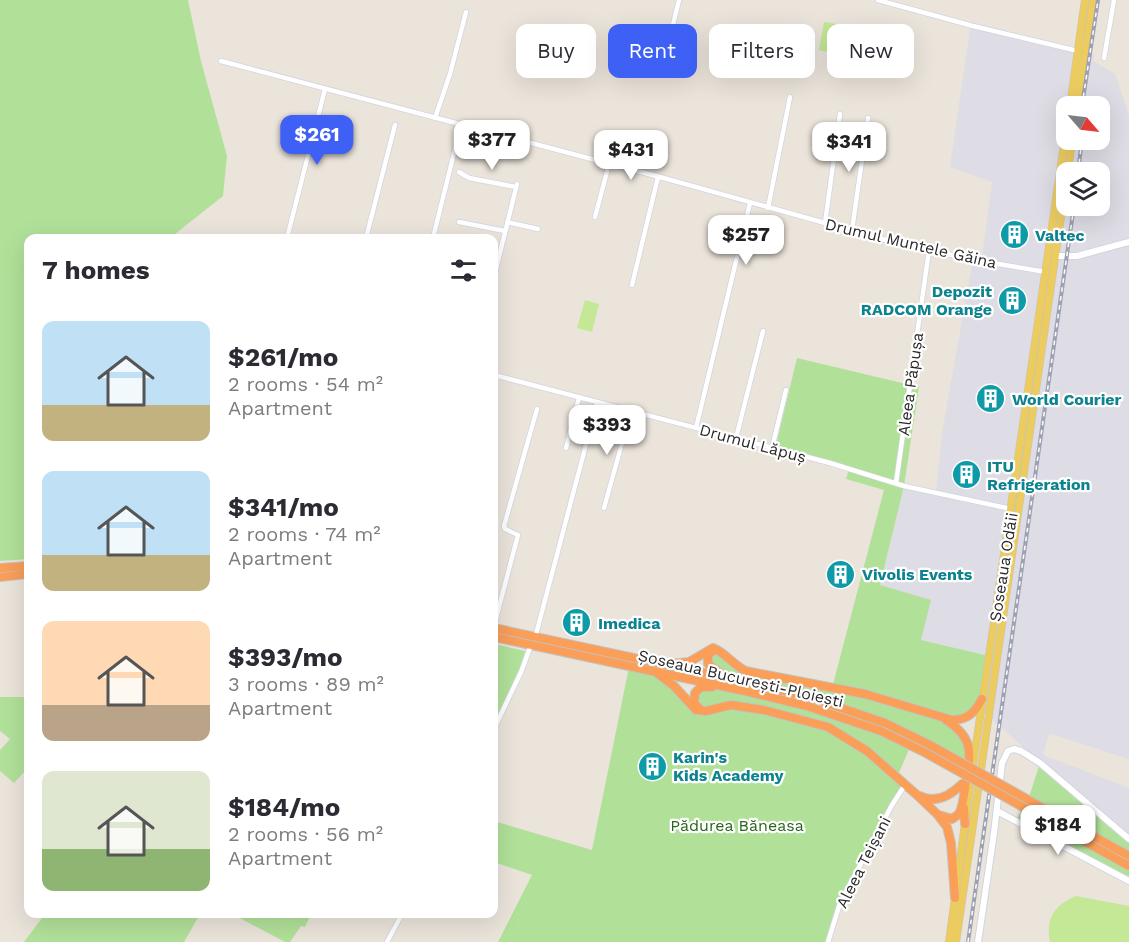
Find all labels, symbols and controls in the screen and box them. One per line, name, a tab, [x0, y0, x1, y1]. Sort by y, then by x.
chip: Buy	[516, 24, 596, 78]
chip: Rent	[608, 24, 697, 78]
chip: Filters	[709, 24, 815, 78]
chip: New	[827, 24, 914, 78]
north arrow	[1056, 96, 1110, 150]
map controls	[1056, 96, 1110, 216]
pin: $261	[281, 115, 353, 166]
pin: $377	[456, 120, 528, 171]
text: $261	[294, 122, 340, 146]
pin: $341	[813, 122, 885, 173]
text: $377	[468, 127, 516, 151]
text: $341	[826, 129, 872, 153]
pin: $431	[595, 130, 667, 181]
text: $431	[608, 137, 654, 161]
button: layers	[1056, 162, 1110, 216]
pin: $257	[710, 215, 782, 266]
street label: Drumul Muntele Găina	[823, 215, 998, 272]
building icon: Valtec	[998, 219, 1030, 251]
text: $257	[722, 222, 770, 246]
place label: Valtec	[1035, 226, 1085, 245]
icon: filters	[447, 254, 480, 287]
text: 7 homes	[42, 255, 150, 285]
place label: Depozit RADCOM Orange	[861, 282, 992, 319]
building icon: Depozit RADCOM Orange	[997, 284, 1029, 316]
street label: Aleea Păpușa	[894, 331, 927, 437]
text: $261/mo	[228, 342, 338, 372]
icon: home	[90, 345, 162, 417]
text: 2 rooms · 54 m²	[228, 372, 383, 396]
building icon: World Courier	[975, 383, 1007, 415]
place label: World Courier	[1012, 390, 1122, 409]
text: Apartment	[228, 396, 332, 420]
pin: $393	[571, 405, 643, 456]
text: $393	[583, 412, 631, 436]
street label: Drumul Lăpuș	[697, 420, 808, 467]
place label: ITU Refrigeration	[987, 457, 1090, 494]
building icon: ITU Refrigeration	[950, 459, 982, 491]
text: $341/mo	[228, 492, 339, 522]
icon: home	[90, 495, 162, 567]
street label: Șoseaua Odăii	[985, 511, 1021, 623]
text: 2 rooms · 74 m²	[228, 522, 381, 546]
text: Apartment	[228, 546, 332, 570]
building icon: Vivolis Events	[825, 558, 857, 590]
place label: Vivolis Events	[862, 565, 973, 584]
building icon: Imedica	[561, 607, 593, 639]
place label: Imedica	[598, 614, 661, 633]
text: $393/mo	[228, 642, 343, 672]
icon: home	[90, 645, 162, 717]
street label: Șoseaua București-Ploiești	[636, 646, 845, 711]
text: 3 rooms · 89 m²	[228, 672, 384, 696]
text: Apartment	[228, 696, 332, 720]
place label: Karin's Kids Academy	[673, 748, 784, 785]
building icon: Karin's Kids Academy	[636, 750, 668, 782]
text: $184/mo	[228, 792, 340, 822]
icon: home	[90, 795, 162, 867]
pin: $184	[1022, 805, 1094, 856]
text: $184	[1035, 812, 1081, 836]
street label: Aleea Teișani	[832, 813, 895, 911]
park label: Pădurea Băneasa	[670, 816, 804, 835]
text: 2 rooms · 56 m²	[228, 822, 383, 846]
text: Apartment	[228, 846, 332, 870]

